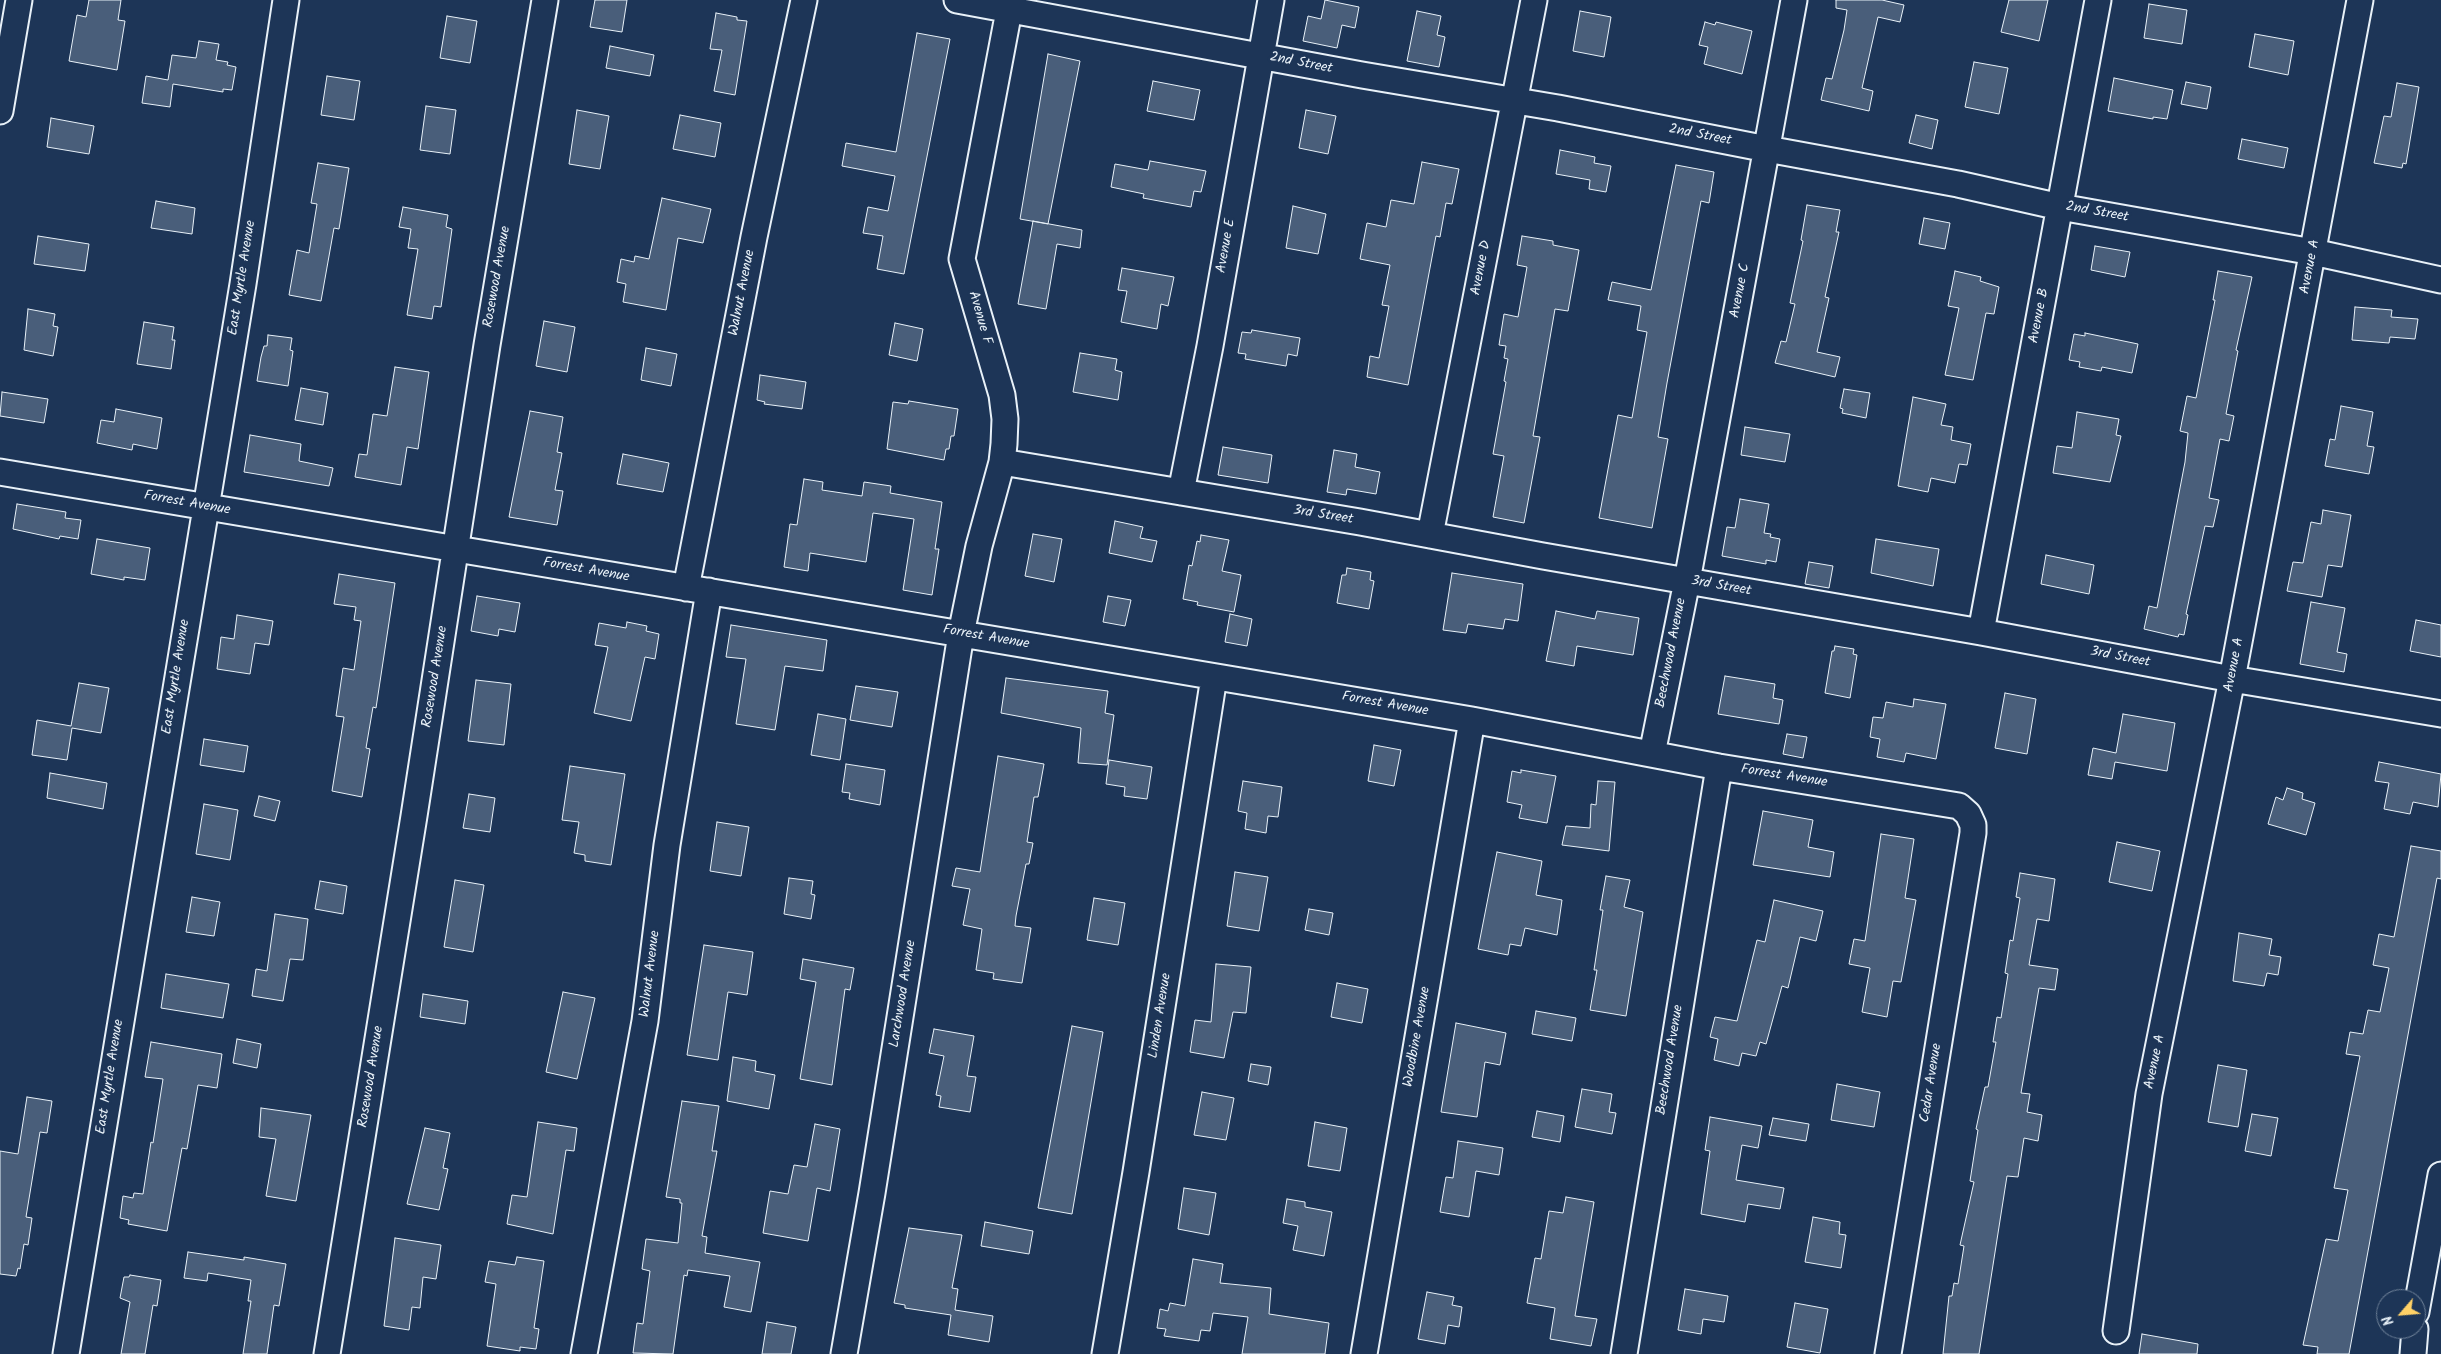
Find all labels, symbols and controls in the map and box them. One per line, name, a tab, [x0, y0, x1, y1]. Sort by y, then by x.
street label: 2nd Street	[1268, 50, 1334, 78]
street label: 2nd Street	[1667, 122, 1733, 150]
street label: 2nd Street	[2064, 199, 2130, 227]
street label: Avenue E	[1214, 217, 1240, 275]
street label: East Myrtle Avenue	[226, 219, 260, 337]
street label: Rosewood Avenue	[481, 225, 515, 329]
street label: Avenue A	[2297, 238, 2325, 296]
street label: Avenue D	[1468, 239, 1496, 297]
street label: Walnut Avenue	[726, 249, 760, 337]
street label: Avenue C	[1727, 262, 1755, 320]
street label: Avenue B	[2026, 287, 2054, 345]
street label: Avenue F	[963, 290, 995, 346]
street label: Forrest Avenue	[142, 488, 232, 520]
street label: 3rd Street	[1292, 503, 1354, 529]
street label: Forrest Avenue	[541, 555, 631, 587]
street label: 3rd Street	[1690, 573, 1752, 601]
street label: Beechwood Avenue	[1653, 597, 1691, 709]
street label: East Myrtle Avenue	[160, 618, 194, 736]
street label: Forrest Avenue	[941, 622, 1031, 654]
street label: Rosewood Avenue	[420, 625, 452, 729]
street label: Avenue A	[2221, 636, 2249, 694]
street label: 3rd Street	[2089, 644, 2151, 672]
street label: Forrest Avenue	[1340, 689, 1430, 721]
street label: Forrest Avenue	[1740, 762, 1828, 792]
street label: Walnut Avenue	[637, 930, 665, 1018]
street label: Larchwood Avenue	[887, 939, 921, 1049]
street label: Linden Avenue	[1146, 972, 1176, 1060]
street label: Woodbine Avenue	[1401, 985, 1435, 1089]
street label: Beechwood Avenue	[1654, 1004, 1688, 1116]
street label: East Myrtle Avenue	[94, 1018, 128, 1136]
street label: Rosewood Avenue	[356, 1025, 388, 1129]
street label: Avenue A	[2142, 1033, 2170, 1091]
street label: Cedar Avenue	[1917, 1042, 1947, 1124]
north arrow	[2376, 1289, 2426, 1339]
text: N	[2377, 1311, 2400, 1329]

